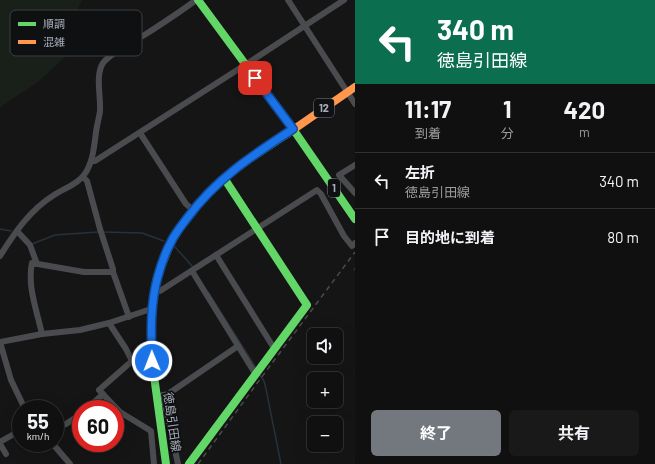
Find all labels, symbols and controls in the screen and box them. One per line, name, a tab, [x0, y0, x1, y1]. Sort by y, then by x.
legend	[10, 10, 142, 56]
text: 340 m	[437, 12, 514, 46]
icon: left	[371, 16, 423, 68]
text: 順調	[43, 17, 65, 30]
text: 混雑	[43, 35, 65, 48]
text: 徳島引田線	[437, 49, 527, 71]
pin	[238, 61, 272, 95]
icon: arrive	[244, 67, 266, 89]
text: 11:17	[405, 94, 451, 123]
text: 1	[503, 94, 512, 123]
text: 420	[564, 95, 605, 124]
road number: 12	[314, 99, 334, 117]
text: m	[579, 124, 590, 140]
text: 到着	[415, 125, 441, 141]
text: 分	[501, 125, 514, 141]
text: 左折	[405, 163, 435, 181]
icon: left	[371, 170, 393, 192]
text: 340 m	[599, 172, 639, 190]
road number: 1	[328, 179, 340, 197]
text: 徳島引田線	[405, 184, 470, 200]
icon: arrive	[371, 226, 393, 248]
text: 目的地に到着	[405, 228, 495, 246]
text: 80 m	[607, 228, 639, 246]
map controls	[307, 328, 343, 452]
button: sound	[307, 328, 343, 364]
position arrow	[131, 340, 173, 382]
button: +	[307, 372, 343, 408]
street label: 徳島引田線	[162, 391, 184, 453]
speed limit sign: 60	[72, 400, 124, 452]
text: 55	[27, 409, 49, 433]
button: 終了	[371, 410, 501, 456]
button: 共有	[509, 410, 639, 456]
button: −	[307, 416, 343, 452]
text: km/h	[27, 430, 49, 442]

